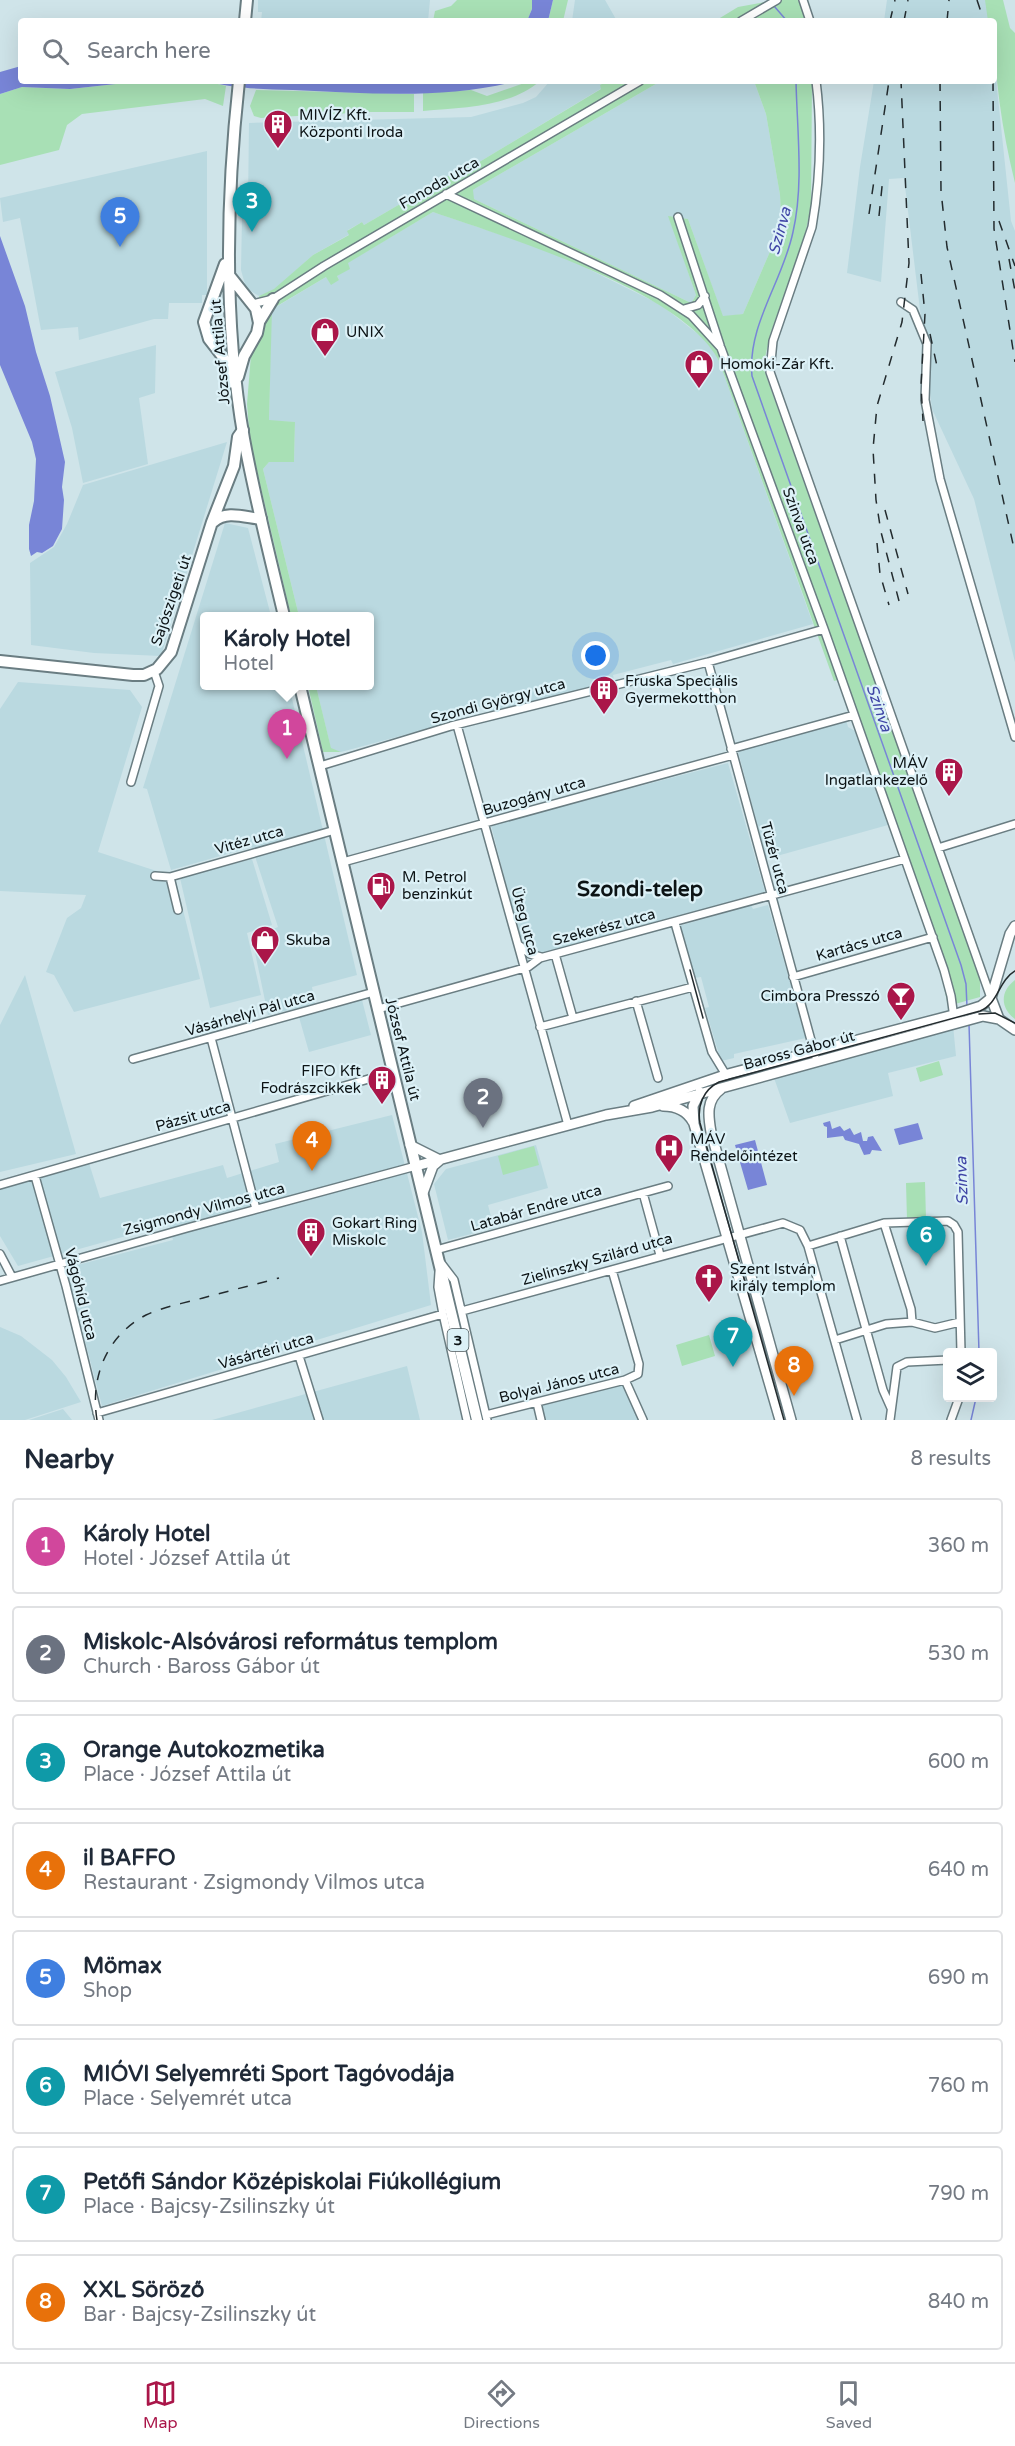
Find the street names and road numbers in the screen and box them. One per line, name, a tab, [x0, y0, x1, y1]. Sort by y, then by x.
street label: Fonoda utca	[396, 153, 482, 213]
street label: József Attila út	[206, 298, 234, 406]
street label: Szinva utca	[779, 485, 823, 567]
street label: Sajószigeti út	[147, 552, 195, 648]
street label: Szondi György utca	[429, 674, 567, 728]
street label: Buzogány utca	[481, 773, 587, 819]
street label: Tüzér utca	[757, 820, 793, 896]
street label: Vitéz utca	[213, 822, 285, 858]
street label: Üteg utca	[507, 885, 543, 957]
street label: Szekerész utca	[551, 905, 657, 949]
street label: Kartács utca	[814, 923, 904, 965]
street label: Vásárhelyi Pál utca	[183, 986, 317, 1040]
street label: József Attila út	[381, 995, 425, 1103]
street label: Baross Gábor út	[741, 1026, 857, 1074]
street label: Pázsit utca	[153, 1097, 233, 1135]
street label: Zsigmondy Vilmos utca	[121, 1179, 287, 1239]
street label: Latabár Endre utca	[468, 1181, 604, 1235]
street label: Zielinszky Szilárd utca	[520, 1229, 674, 1289]
street label: Vágóhíd utca	[61, 1246, 101, 1342]
street label: Vásártéri utca	[216, 1329, 316, 1373]
road number: 3	[448, 1329, 468, 1351]
street label: Bolyai János utca	[497, 1359, 621, 1407]

